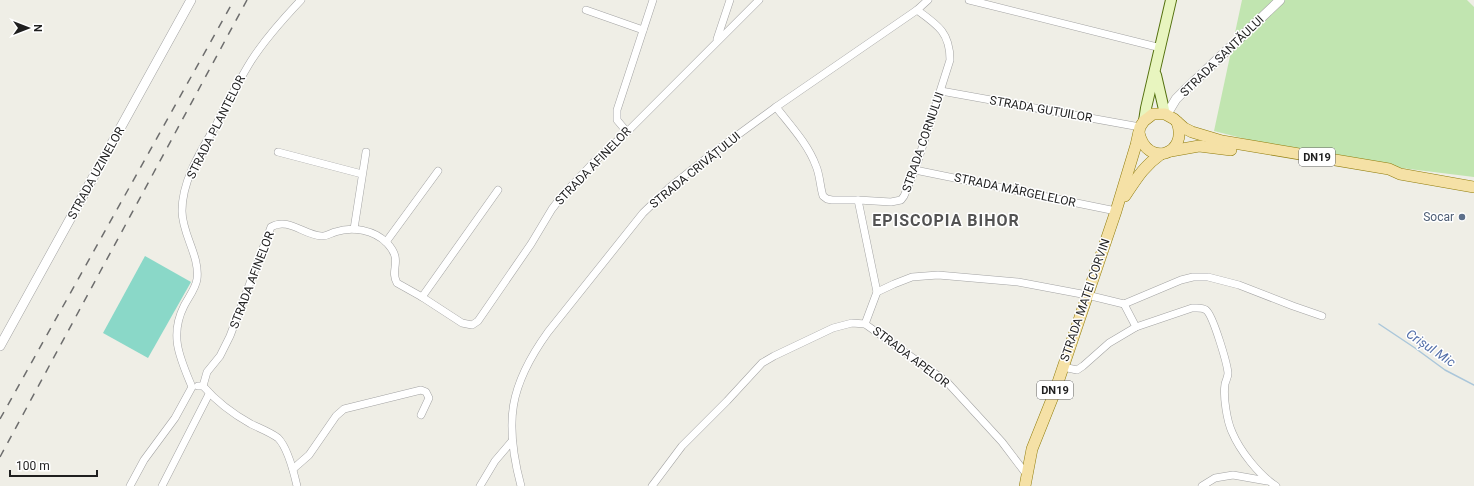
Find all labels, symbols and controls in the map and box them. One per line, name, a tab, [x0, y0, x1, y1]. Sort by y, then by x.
north arrow	[8, 8, 48, 48]
street label: STRADA SANTĂULUI	[1177, 12, 1267, 100]
text: N	[31, 24, 44, 32]
street label: STRADA PLANTELOR	[184, 72, 248, 181]
street label: STRADA CORNULUI	[899, 90, 947, 194]
street label: STRADA GUTUILOR	[989, 93, 1094, 125]
street label: STRADA UZINELOR	[65, 124, 127, 222]
street label: STRADA AFINELOR	[552, 124, 634, 208]
street label: STRADA CRIVĂȚULUI	[646, 128, 744, 212]
road number: DN19	[1299, 148, 1335, 166]
street label: STRADA MĂRGELELOR	[953, 169, 1078, 210]
place label: Socar	[1423, 210, 1454, 224]
district label: EPISCOPIA BIHOR	[872, 211, 1020, 230]
marker: Socar	[1457, 212, 1467, 222]
street label: STRADA AFINELOR	[227, 229, 277, 331]
street label: STRADA MATEI CORVIN	[1057, 237, 1113, 363]
street label: STRADA APELOR	[870, 324, 952, 391]
water label: Crișul Mic	[1403, 326, 1459, 371]
road number: DN19	[1037, 381, 1073, 399]
scale bar	[10, 452, 97, 478]
text: 100 m	[16, 459, 50, 473]

